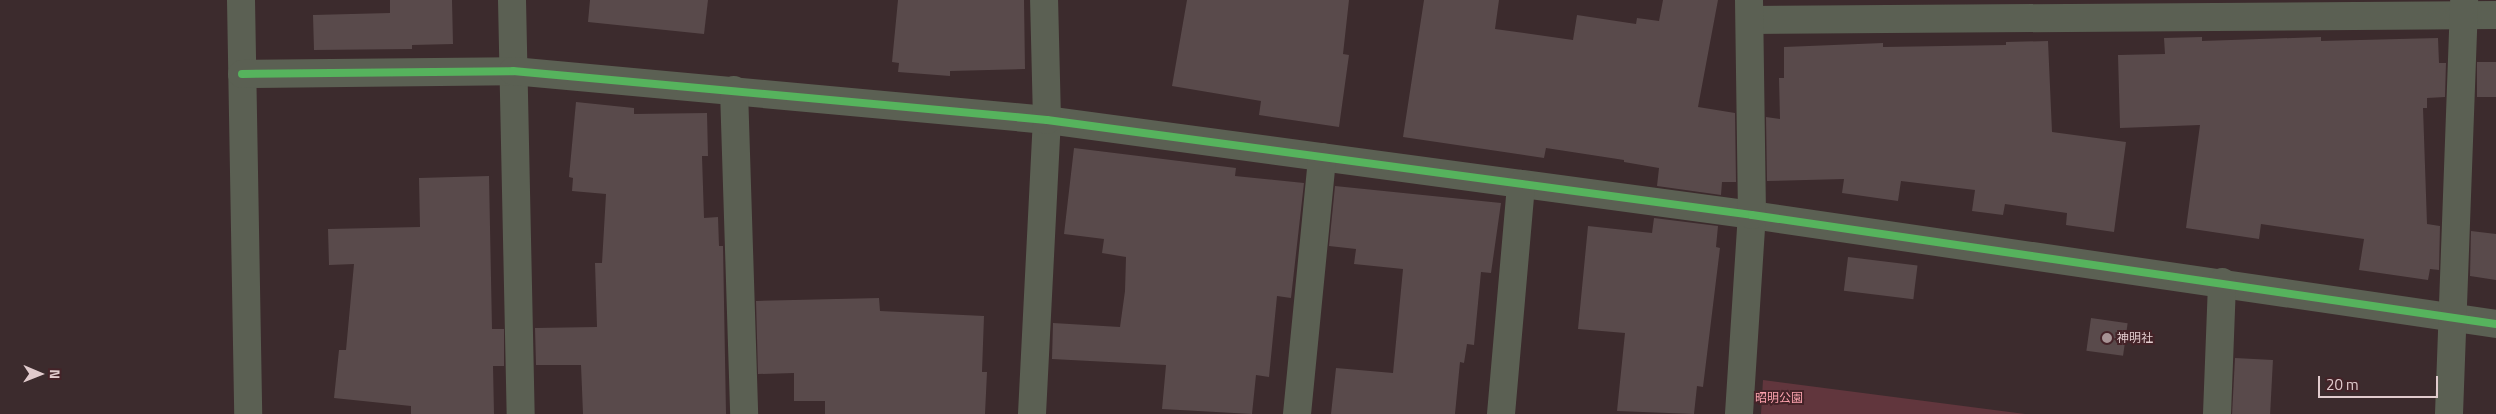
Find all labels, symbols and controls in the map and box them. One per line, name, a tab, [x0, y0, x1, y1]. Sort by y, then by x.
place label: 神明社	[2117, 331, 2153, 345]
marker: 神明社	[2101, 332, 2113, 344]
north arrow	[15, 349, 65, 399]
scale bar	[2321, 366, 2441, 398]
text: N	[45, 369, 66, 379]
text: 20 m	[2326, 373, 2359, 396]
park label: 昭明公園	[1755, 391, 1803, 405]

